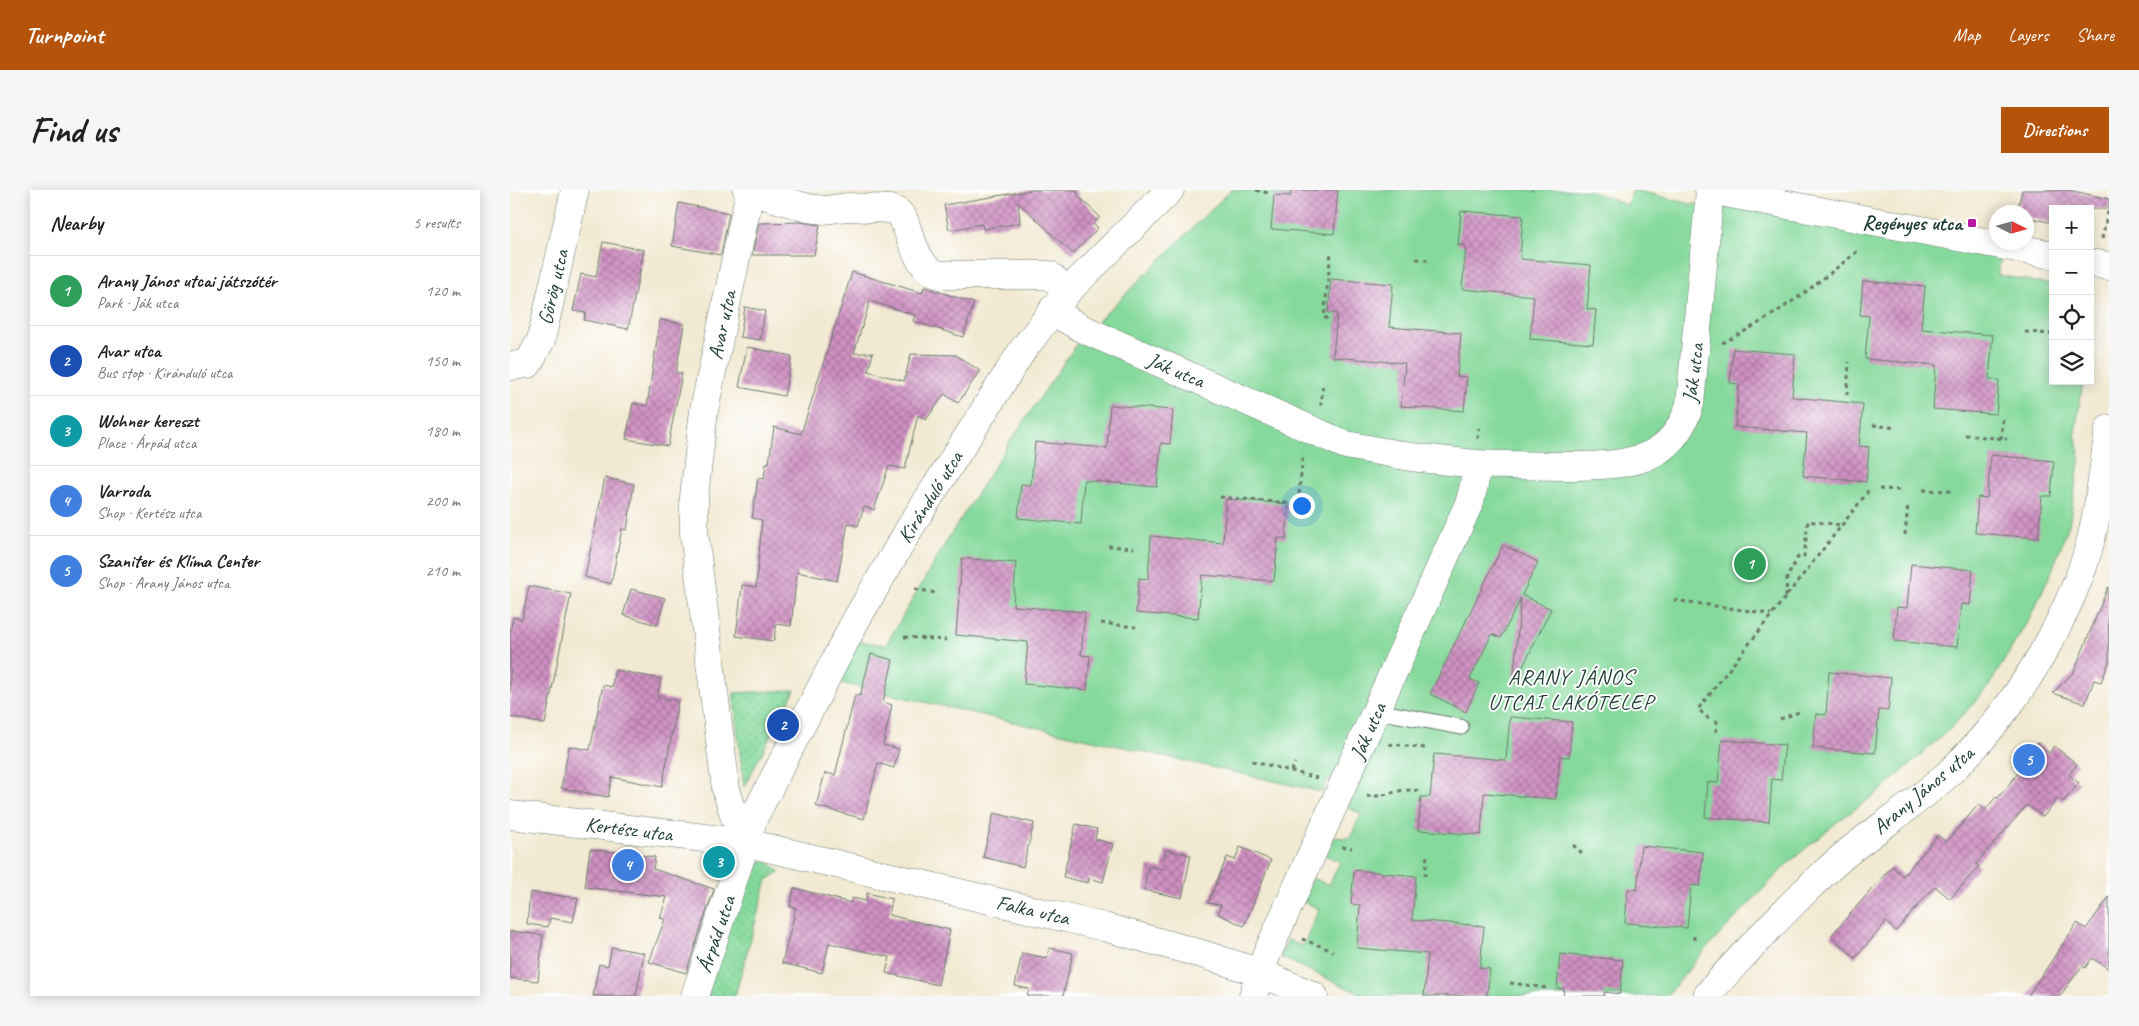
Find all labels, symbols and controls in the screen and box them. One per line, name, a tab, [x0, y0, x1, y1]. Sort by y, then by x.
text: Turnpoint	[25, 20, 104, 50]
text: Map	[1953, 24, 1981, 46]
text: Layers	[2009, 24, 2048, 46]
text: Share	[2076, 24, 2114, 46]
button: Directions	[2001, 107, 2109, 153]
text: Find us	[30, 108, 117, 153]
north arrow	[1989, 205, 2034, 250]
map controls	[2049, 205, 2094, 385]
button: +	[2049, 205, 2094, 250]
text: Nearby	[50, 210, 103, 236]
place label: Regényes utca	[1862, 210, 1964, 237]
text: 5 results	[413, 213, 460, 233]
marker: Regényes utca	[1966, 217, 1978, 229]
street label: Görög utca	[532, 245, 575, 327]
button: −	[2049, 250, 2094, 295]
text: Arany János utcai játszótér	[97, 269, 276, 293]
text: 1	[62, 281, 70, 301]
text: 120 m	[426, 281, 460, 301]
street label: Avar utca	[702, 286, 742, 362]
text: Park · Ják utca	[97, 293, 178, 313]
button: locate	[2049, 295, 2094, 340]
text: Avar utca	[97, 339, 161, 363]
street label: Ják utca	[1676, 340, 1710, 405]
button: layers	[2049, 340, 2094, 385]
street label: Ják utca	[1143, 346, 1210, 394]
text: 2	[62, 351, 70, 371]
text: 150 m	[426, 351, 460, 371]
text: Bus stop · Kiránduló utca	[97, 363, 233, 383]
text: Wohner kereszt	[97, 409, 199, 433]
text: 3	[62, 421, 70, 441]
text: 180 m	[426, 421, 460, 441]
text: Place · Árpád utca	[97, 433, 196, 453]
street label: Kiránduló utca	[892, 445, 969, 548]
text: Varroda	[97, 479, 150, 503]
text: 4	[62, 491, 70, 511]
text: 200 m	[426, 491, 460, 511]
your location	[1289, 493, 1315, 519]
text: Shop · Kertész utca	[97, 503, 201, 523]
pin: 1	[1734, 545, 1766, 583]
text: Szaniter és Klíma Center	[97, 549, 259, 573]
text: 5	[63, 561, 69, 581]
text: 210 m	[426, 561, 460, 581]
text: Shop · Arany János utca	[97, 573, 230, 593]
district label: ARANY JÁNOS UTCAI LAKÓTELEP	[1488, 663, 1656, 716]
street label: Ják utca	[1344, 697, 1393, 764]
pin: 2	[767, 706, 799, 744]
street label: Arany János utca	[1867, 739, 1981, 840]
pin: 5	[2013, 741, 2045, 779]
street label: Kertész utca	[584, 811, 675, 847]
pin: 3	[703, 843, 735, 881]
pin: 4	[612, 846, 644, 884]
street label: Falka utca	[994, 889, 1074, 931]
street label: Árpád utca	[691, 891, 742, 976]

